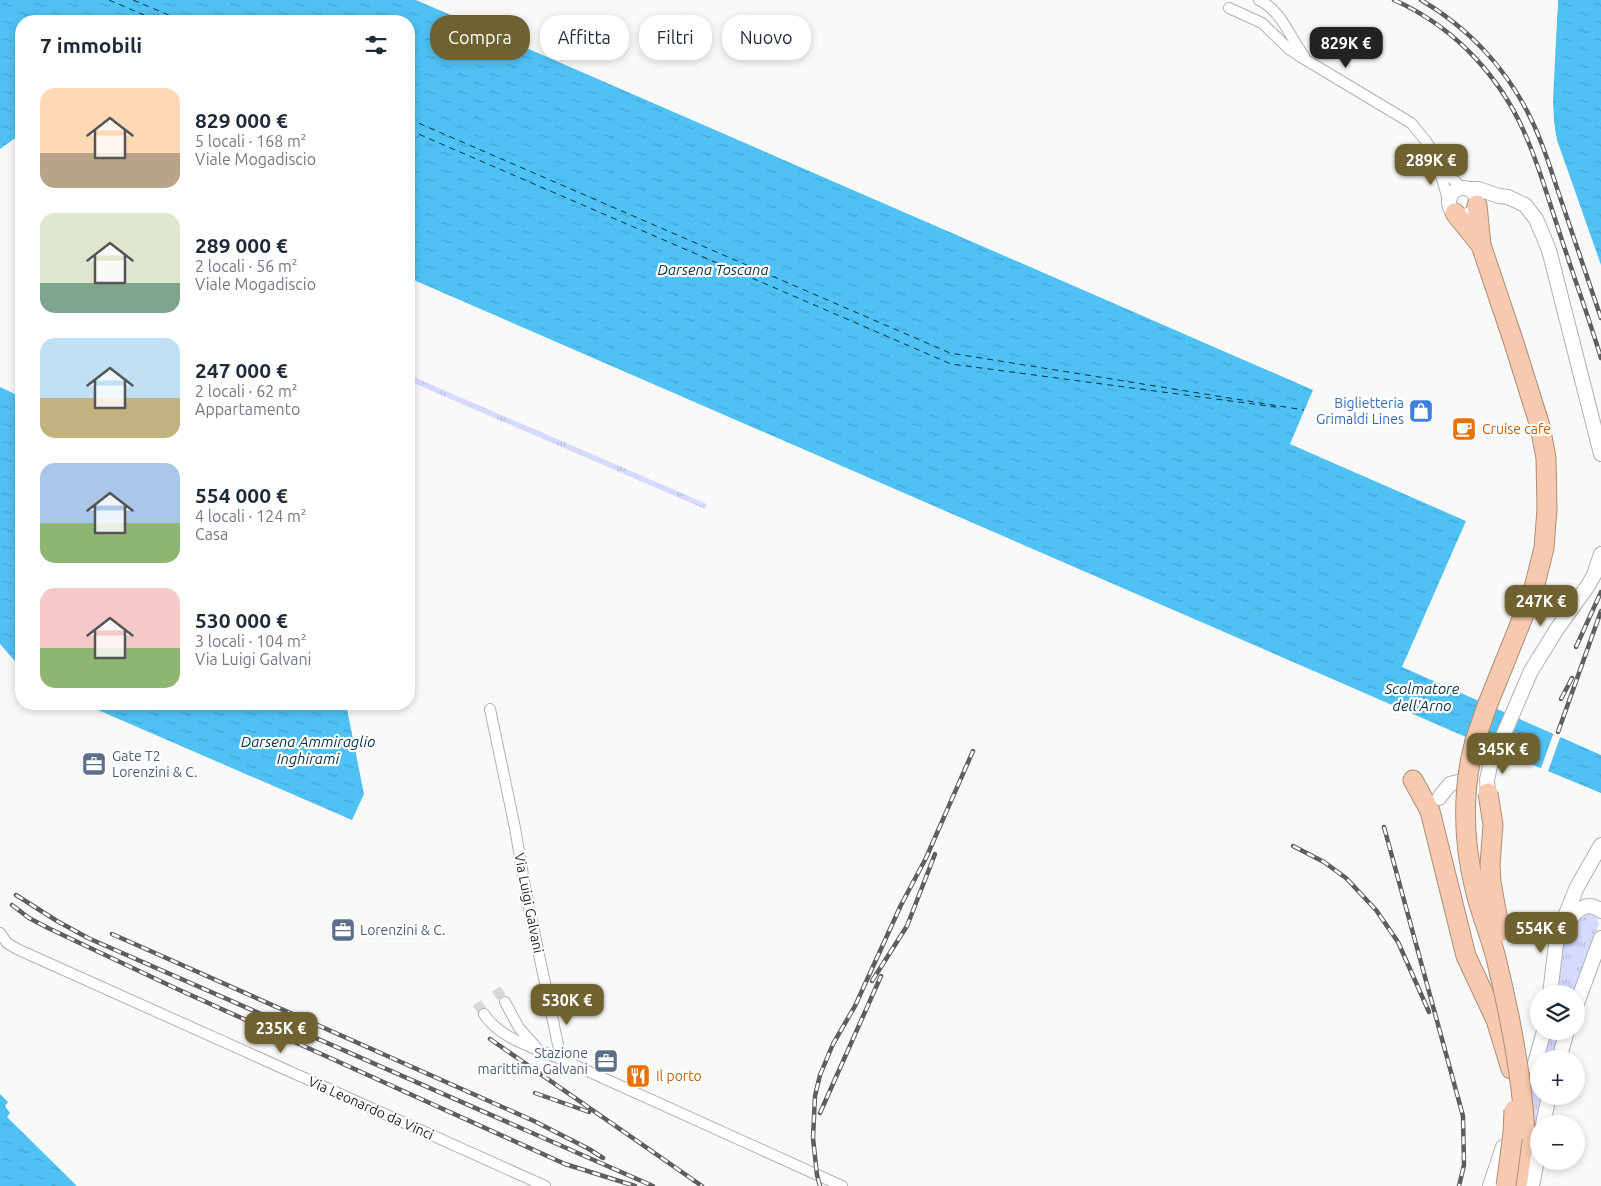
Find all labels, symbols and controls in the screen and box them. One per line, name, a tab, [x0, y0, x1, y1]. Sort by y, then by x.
chip: Compra	[430, 15, 530, 60]
chip: Affitta	[540, 15, 629, 60]
chip: Filtri	[639, 15, 712, 60]
chip: Nuovo	[722, 15, 811, 60]
pin: 829K €	[1305, 27, 1387, 69]
icon: filters	[362, 31, 390, 59]
text: 7 immobili	[40, 33, 142, 57]
text: 829K €	[1321, 34, 1371, 52]
icon: home	[80, 108, 140, 168]
text: 829 000 €	[195, 108, 288, 132]
text: 5 locali · 168 m²	[195, 132, 307, 150]
pin: 289K €	[1390, 144, 1472, 186]
text: Viale Mogadiscio	[195, 150, 316, 168]
text: 289K €	[1406, 151, 1456, 169]
icon: home	[80, 233, 140, 293]
text: 289 000 €	[195, 233, 288, 257]
text: 2 locali · 56 m²	[195, 257, 297, 275]
water label: Darsena Toscana	[657, 261, 769, 278]
text: Viale Mogadiscio	[195, 275, 316, 293]
icon: home	[80, 358, 140, 418]
text: 247 000 €	[195, 358, 288, 382]
text: 2 locali · 62 m²	[195, 382, 297, 400]
place label: Biglietteria Grimaldi Lines	[1316, 395, 1404, 427]
shop icon: Biglietteria Grimaldi Lines	[1408, 398, 1434, 424]
text: Appartamento	[195, 400, 300, 418]
cafe icon: Cruise cafe	[1451, 416, 1477, 442]
place label: Cruise cafe	[1482, 421, 1551, 437]
icon: home	[80, 483, 140, 543]
text: 554 000 €	[195, 483, 288, 507]
text: 4 locali · 124 m²	[195, 507, 307, 525]
text: Casa	[195, 525, 228, 543]
pin: 247K €	[1500, 584, 1582, 627]
text: 247K €	[1516, 592, 1566, 610]
icon: home	[80, 608, 140, 668]
text: 530 000 €	[195, 608, 288, 632]
text: 3 locali · 104 m²	[195, 632, 307, 650]
text: Via Luigi Galvani	[195, 650, 311, 668]
water label: Scolmatore dell'Arno	[1384, 680, 1460, 714]
pin: 345K €	[1462, 732, 1544, 775]
water label: Darsena Ammiraglio Inghirami	[241, 733, 375, 767]
text: 345K €	[1478, 740, 1528, 758]
place label: Gate T2 Lorenzini & C.	[112, 748, 197, 780]
office icon: Gate T2 Lorenzini & C.	[81, 751, 107, 777]
street label: Via Luigi Galvani	[511, 851, 547, 955]
pin: 554K €	[1500, 912, 1582, 954]
office icon: Lorenzini & C.	[330, 917, 356, 943]
text: 554K €	[1516, 919, 1566, 937]
place label: Lorenzini & C.	[360, 922, 445, 938]
pin: 530K €	[526, 984, 608, 1026]
map controls	[1530, 985, 1585, 1170]
button: layers	[1530, 985, 1585, 1040]
text: 530K €	[542, 991, 592, 1009]
pin: 235K €	[240, 1012, 322, 1054]
text: 235K €	[256, 1019, 306, 1037]
place label: Stazione marittima Galvani	[478, 1045, 588, 1077]
office icon: Stazione marittima Galvani	[593, 1048, 619, 1074]
button: +	[1530, 1050, 1585, 1105]
restaurant icon: Il porto	[625, 1063, 651, 1089]
place label: Il porto	[656, 1068, 702, 1084]
street label: Via Leonardo da Vinci	[306, 1073, 436, 1143]
button: −	[1530, 1115, 1585, 1170]

